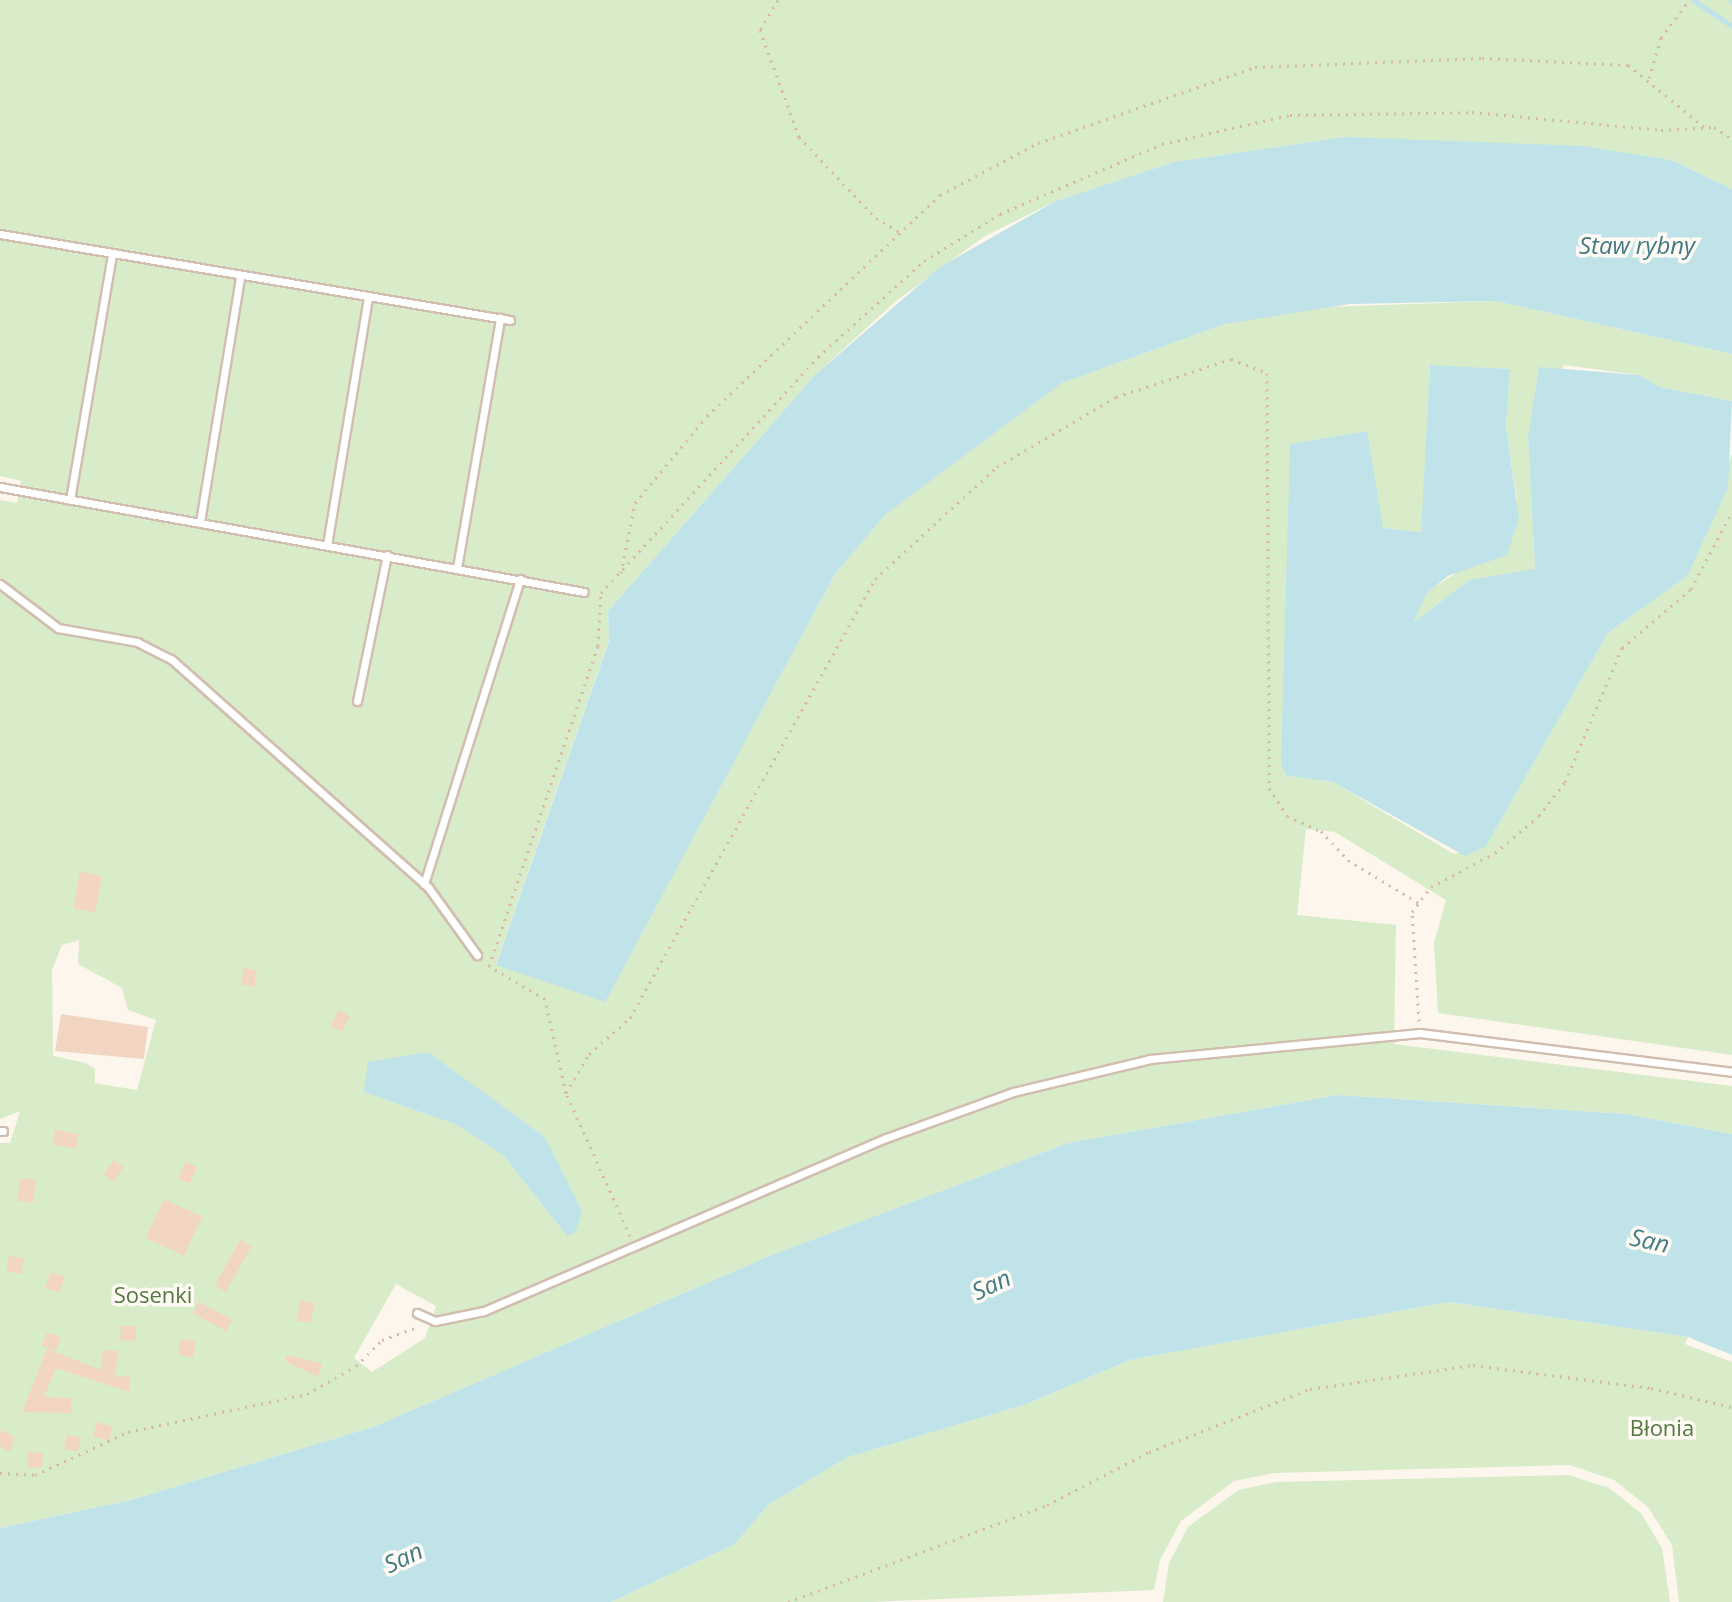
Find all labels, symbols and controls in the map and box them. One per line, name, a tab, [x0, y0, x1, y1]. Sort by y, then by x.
water label: Staw rybny	[1579, 231, 1695, 259]
water label: San	[1628, 1222, 1672, 1258]
water label: San	[967, 1263, 1015, 1305]
park label: Sosenki	[114, 1282, 192, 1308]
park label: Błonia	[1630, 1415, 1694, 1441]
water label: San	[379, 1536, 427, 1578]

